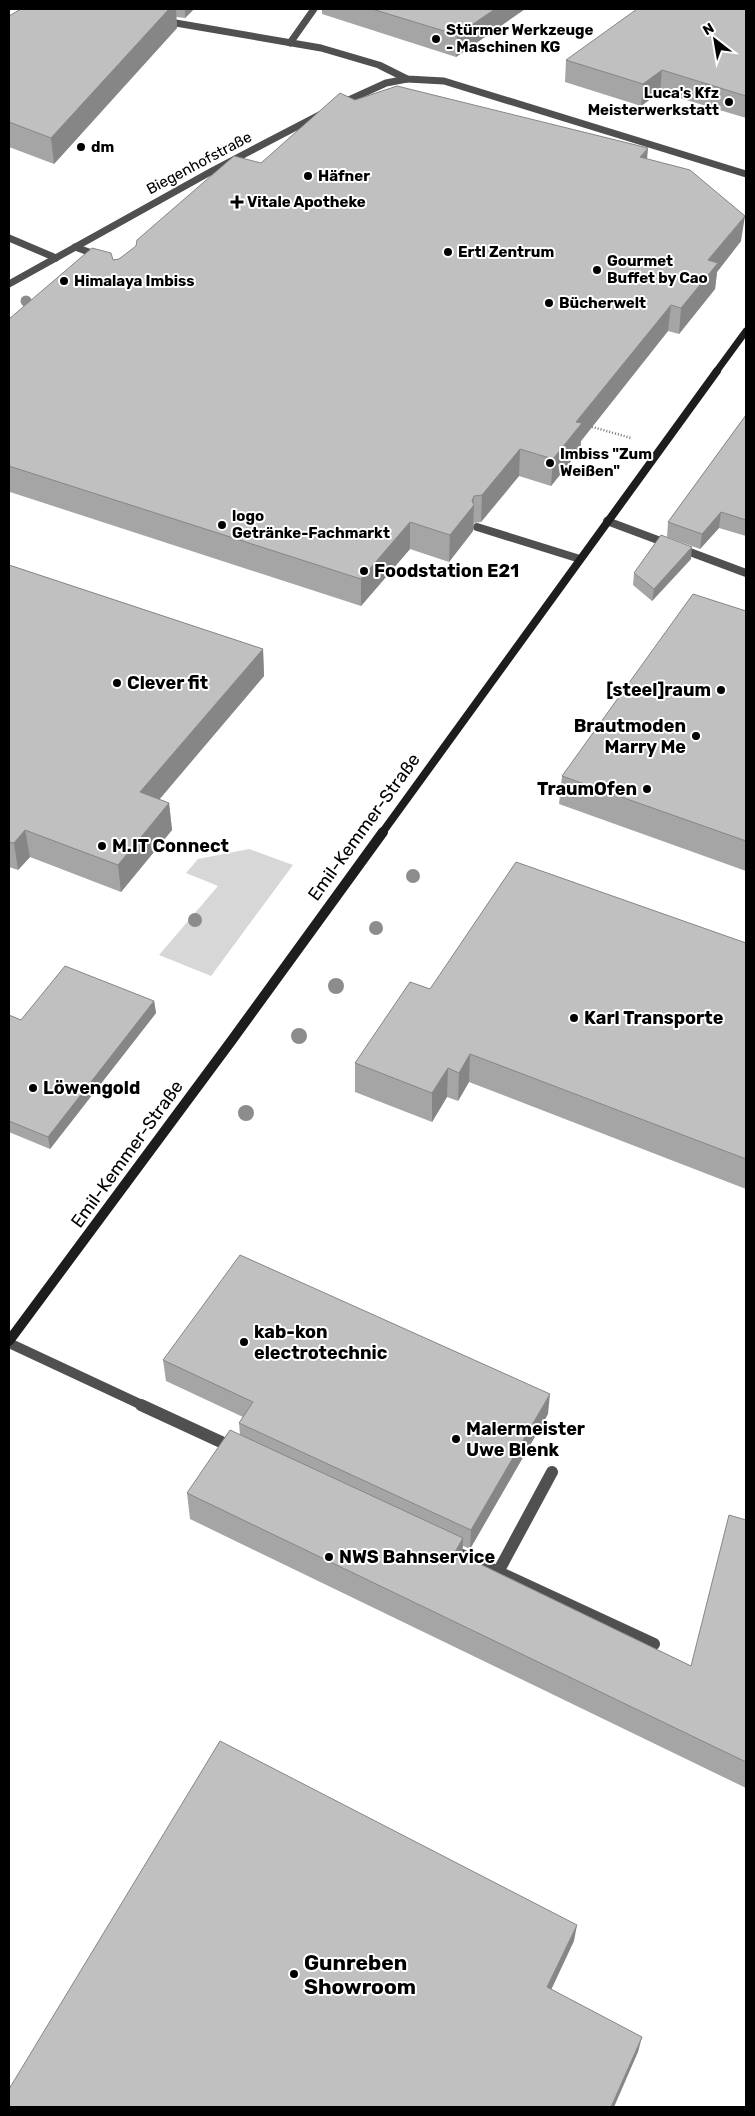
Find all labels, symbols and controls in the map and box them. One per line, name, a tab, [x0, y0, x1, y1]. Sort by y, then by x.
north arrow	[690, 15, 740, 65]
text: N	[700, 19, 717, 39]
place label: Stürmer Werkzeuge - Maschinen KG	[446, 21, 594, 56]
marker: Stürmer Werkzeuge - Maschinen KG	[430, 33, 442, 45]
place label: Luca's Kfz Meisterwerkstatt	[588, 84, 719, 119]
marker: Luca's Kfz Meisterwerkstatt	[723, 96, 735, 108]
street label: Biegenhofstraße	[143, 128, 255, 198]
place label: dm	[91, 138, 114, 156]
marker: dm	[75, 141, 87, 153]
place label: Häfner	[318, 167, 370, 185]
marker: Häfner	[302, 170, 314, 182]
place label: Vitale Apotheke	[247, 193, 366, 211]
marker: Vitale Apotheke	[231, 196, 243, 208]
place label: Ertl Zentrum	[458, 243, 554, 261]
marker: Ertl Zentrum	[442, 246, 454, 258]
place label: Gourmet Buffet by Cao	[607, 252, 708, 287]
marker: Gourmet Buffet by Cao	[591, 264, 603, 276]
place label: Himalaya Imbiss	[74, 272, 195, 290]
marker: Himalaya Imbiss	[58, 275, 70, 287]
place label: Bücherwelt	[559, 294, 646, 312]
marker: Bücherwelt	[543, 297, 555, 309]
place label: Imbiss "Zum Weißen"	[560, 445, 652, 480]
marker: Imbiss "Zum Weißen"	[544, 457, 556, 469]
place label: logo Getränke-Fachmarkt	[232, 507, 390, 542]
marker: logo Getränke-Fachmarkt	[216, 519, 228, 531]
place label: Foodstation E21	[374, 560, 519, 582]
marker: Foodstation E21	[358, 565, 370, 577]
place label: Clever fit	[127, 672, 208, 694]
marker: Clever fit	[111, 677, 123, 689]
place label: [steel]raum	[606, 679, 711, 701]
marker: [steel]raum	[715, 684, 727, 696]
place label: Brautmoden Marry Me	[574, 715, 686, 758]
marker: Brautmoden Marry Me	[690, 730, 702, 742]
street label: Emil-Kemmer-Straße	[303, 749, 425, 905]
place label: TraumOfen	[537, 778, 637, 800]
marker: TraumOfen	[641, 783, 653, 795]
place label: M.IT Connect	[112, 835, 229, 857]
marker: M.IT Connect	[96, 840, 108, 852]
place label: Karl Transporte	[584, 1007, 724, 1029]
marker: Karl Transporte	[568, 1012, 580, 1024]
street label: Emil-Kemmer-Straße	[66, 1076, 188, 1232]
place label: Löwengold	[43, 1077, 140, 1099]
marker: Löwengold	[27, 1082, 39, 1094]
place label: kab-kon electrotechnic	[254, 1321, 388, 1364]
marker: kab-kon electrotechnic	[238, 1336, 250, 1348]
place label: Malermeister Uwe Blenk	[466, 1418, 585, 1461]
marker: Malermeister Uwe Blenk	[450, 1433, 462, 1445]
place label: NWS Bahnservice	[339, 1546, 495, 1568]
marker: NWS Bahnservice	[323, 1551, 335, 1563]
place label: Gunreben Showroom	[304, 1950, 416, 1999]
marker: Gunreben Showroom	[288, 1968, 300, 1980]

